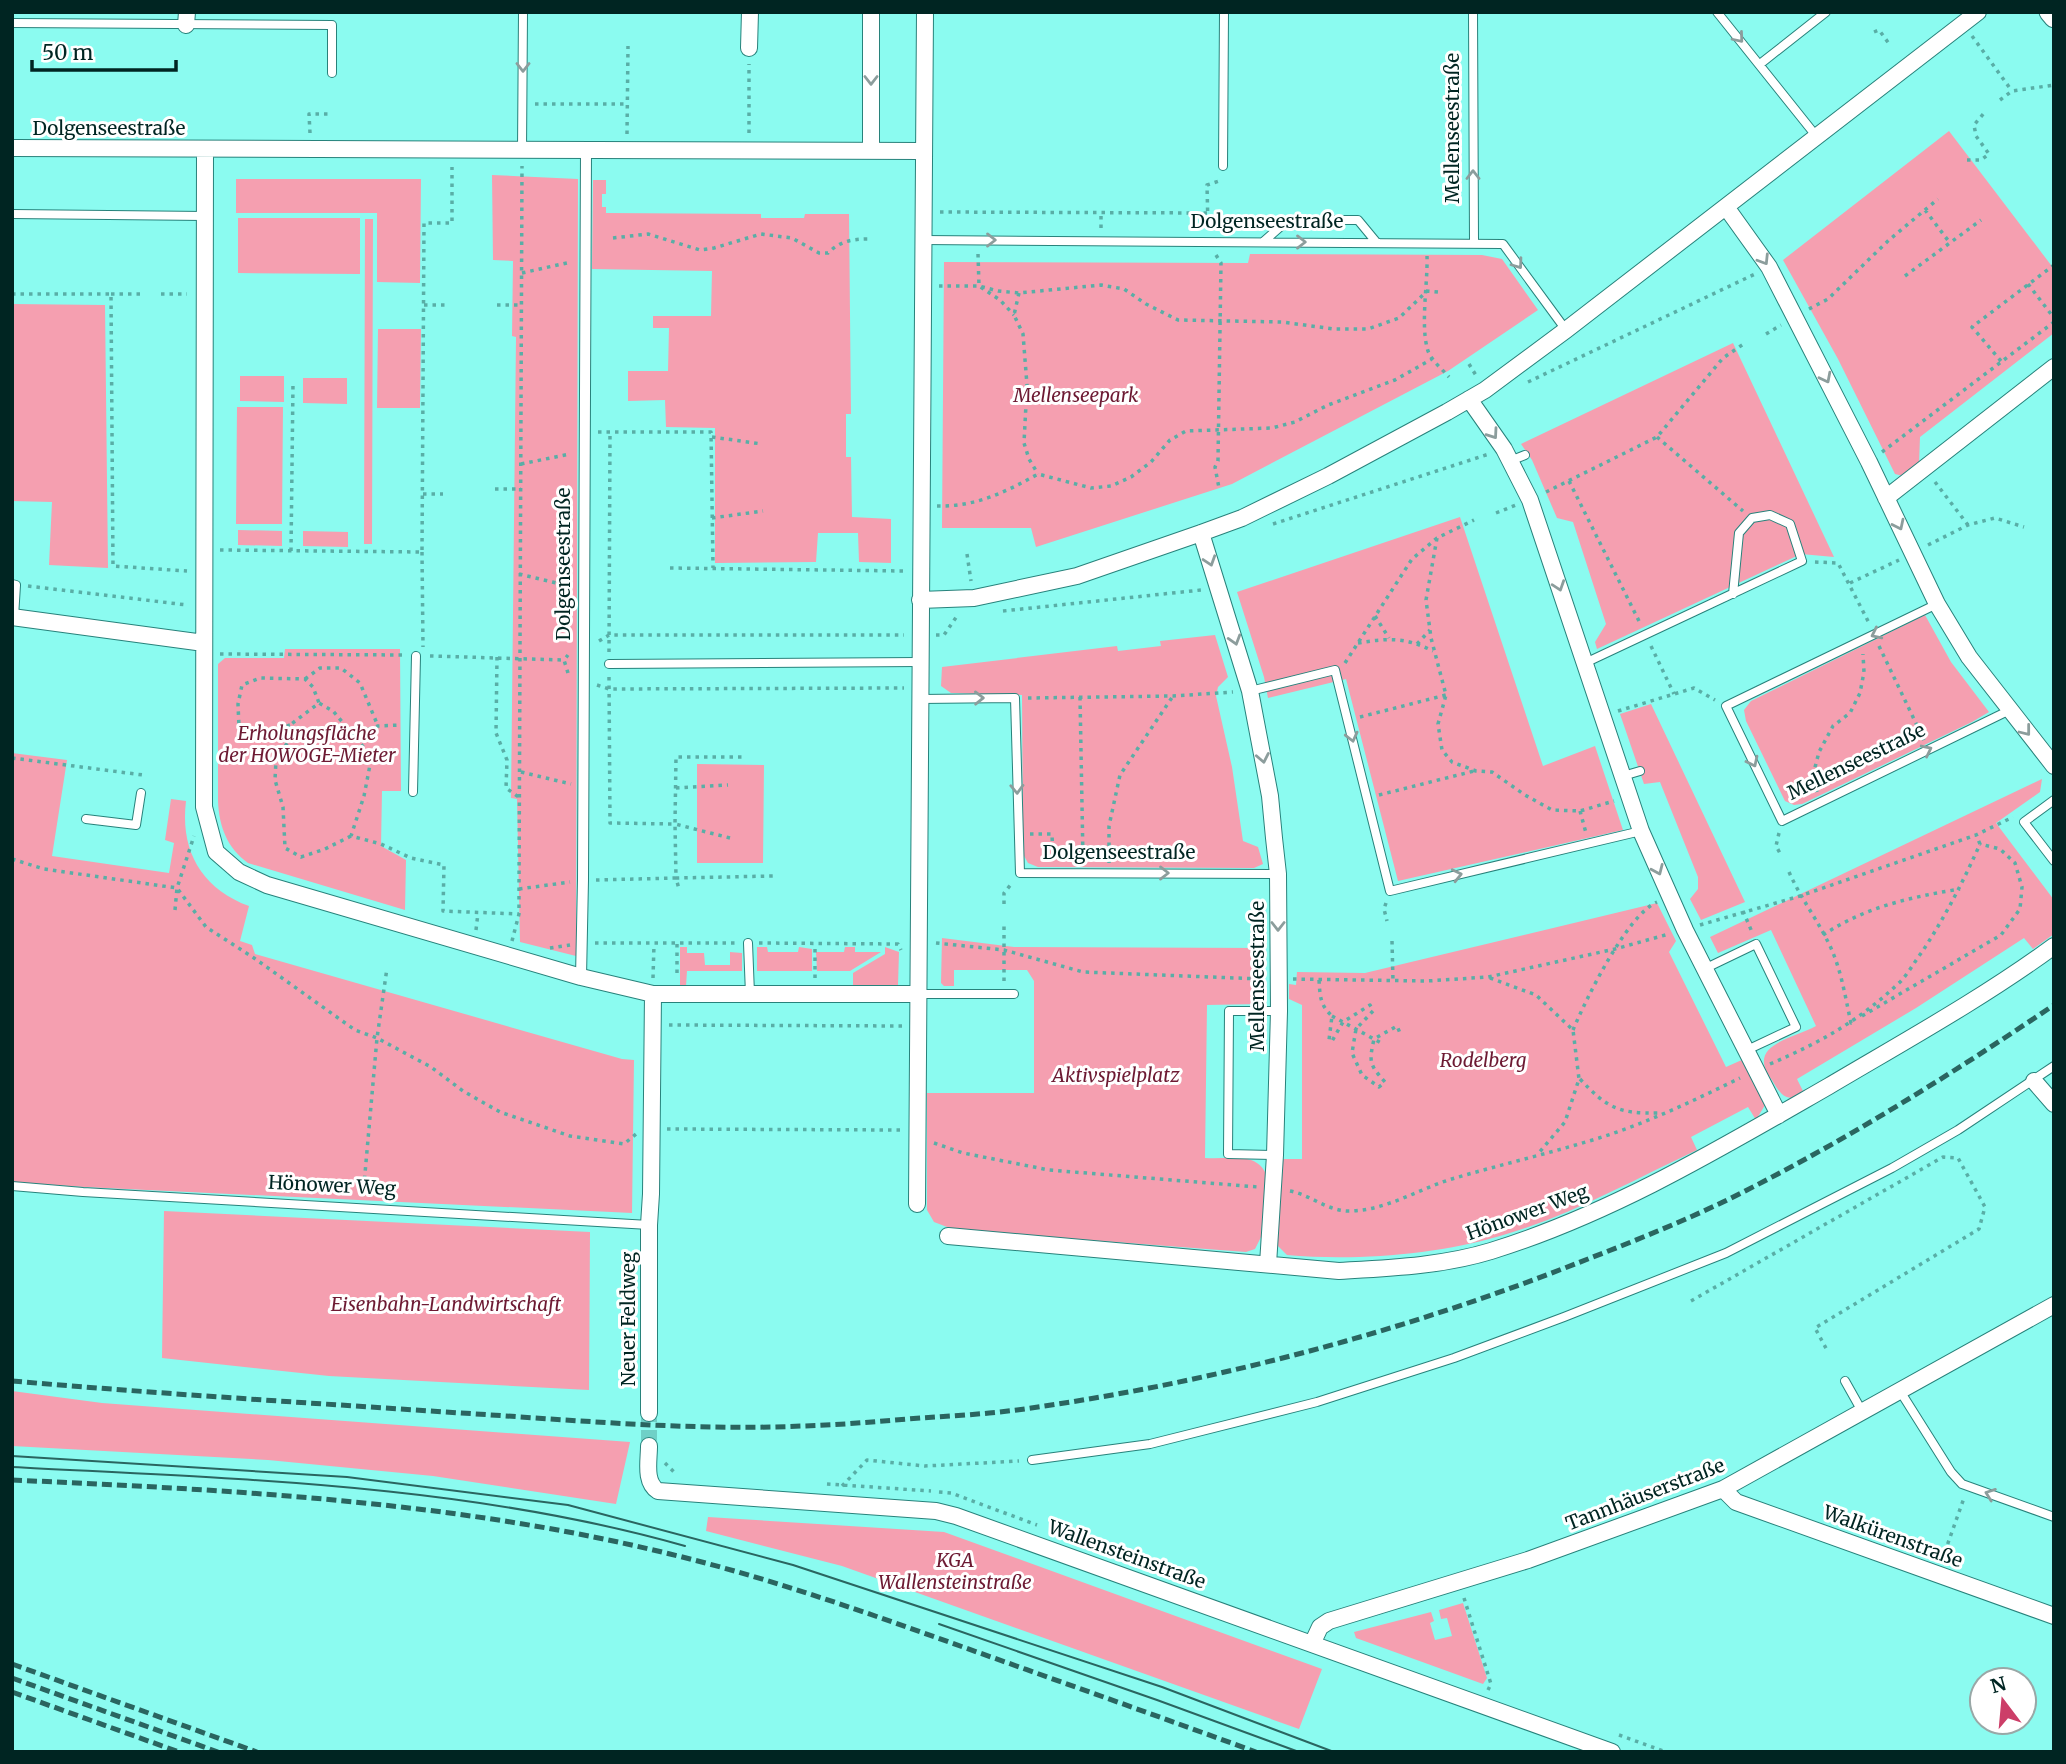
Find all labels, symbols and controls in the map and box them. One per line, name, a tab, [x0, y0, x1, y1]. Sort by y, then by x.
scale bar	[32, 28, 175, 72]
one-way arrow	[1730, 31, 1743, 43]
text: 50 m	[42, 39, 93, 66]
street label: Mellenseestraße	[1440, 53, 1464, 203]
one-way arrow	[515, 63, 531, 73]
one-way arrow	[863, 76, 879, 86]
street label: Dolgenseestraße	[33, 116, 185, 140]
one-way arrow	[1465, 169, 1481, 180]
street label: Dolgenseestraße	[1191, 209, 1343, 233]
one-way arrow	[987, 232, 997, 248]
one-way arrow	[1296, 234, 1307, 250]
one-way arrow	[1756, 252, 1769, 265]
one-way arrow	[1510, 256, 1522, 269]
one-way arrow	[1818, 371, 1831, 383]
park label: Mellenseepark	[1013, 383, 1139, 407]
one-way arrow	[1485, 426, 1497, 439]
street label: Dolgenseestraße	[551, 488, 575, 640]
one-way arrow	[1891, 518, 1905, 530]
one-way arrow	[1201, 554, 1216, 566]
one-way arrow	[1551, 579, 1565, 592]
one-way arrow	[1871, 626, 1883, 640]
one-way arrow	[1226, 633, 1241, 645]
one-way arrow	[974, 690, 985, 706]
street label: Mellenseestraße	[1783, 717, 1929, 805]
park label: Erholungsfläche der HOWOGE-Mieter	[218, 721, 396, 767]
one-way arrow	[2018, 723, 2031, 736]
one-way arrow	[1344, 731, 1358, 743]
one-way arrow	[1920, 745, 1932, 759]
one-way arrow	[1255, 752, 1270, 764]
one-way arrow	[1745, 754, 1759, 767]
one-way arrow	[1010, 784, 1025, 795]
street label: Dolgenseestraße	[1043, 840, 1195, 864]
one-way arrow	[1650, 862, 1664, 875]
one-way arrow	[1159, 865, 1169, 881]
one-way arrow	[1451, 869, 1463, 884]
street label: Mellenseestraße	[1245, 901, 1269, 1051]
one-way arrow	[1270, 921, 1286, 932]
park label: Rodelberg	[1440, 1048, 1527, 1072]
park label: Aktivspielplatz	[1050, 1063, 1180, 1087]
street label: Hönower Weg	[267, 1170, 397, 1200]
street label: Hönower Weg	[1463, 1179, 1592, 1245]
street label: Neuer Feldweg	[616, 1251, 640, 1386]
park label: Eisenbahn-Landwirtschaft	[331, 1292, 562, 1316]
street label: Tannhäuserstraße	[1562, 1453, 1728, 1535]
one-way arrow	[1984, 1488, 1996, 1502]
street label: Walkürenstraße	[1819, 1499, 1966, 1572]
street label: Wallensteinstraße	[1044, 1514, 1209, 1594]
park label: KGA Wallensteinstraße	[878, 1548, 1032, 1594]
north arrow	[1968, 1666, 2038, 1736]
text: N	[1988, 1671, 2009, 1698]

